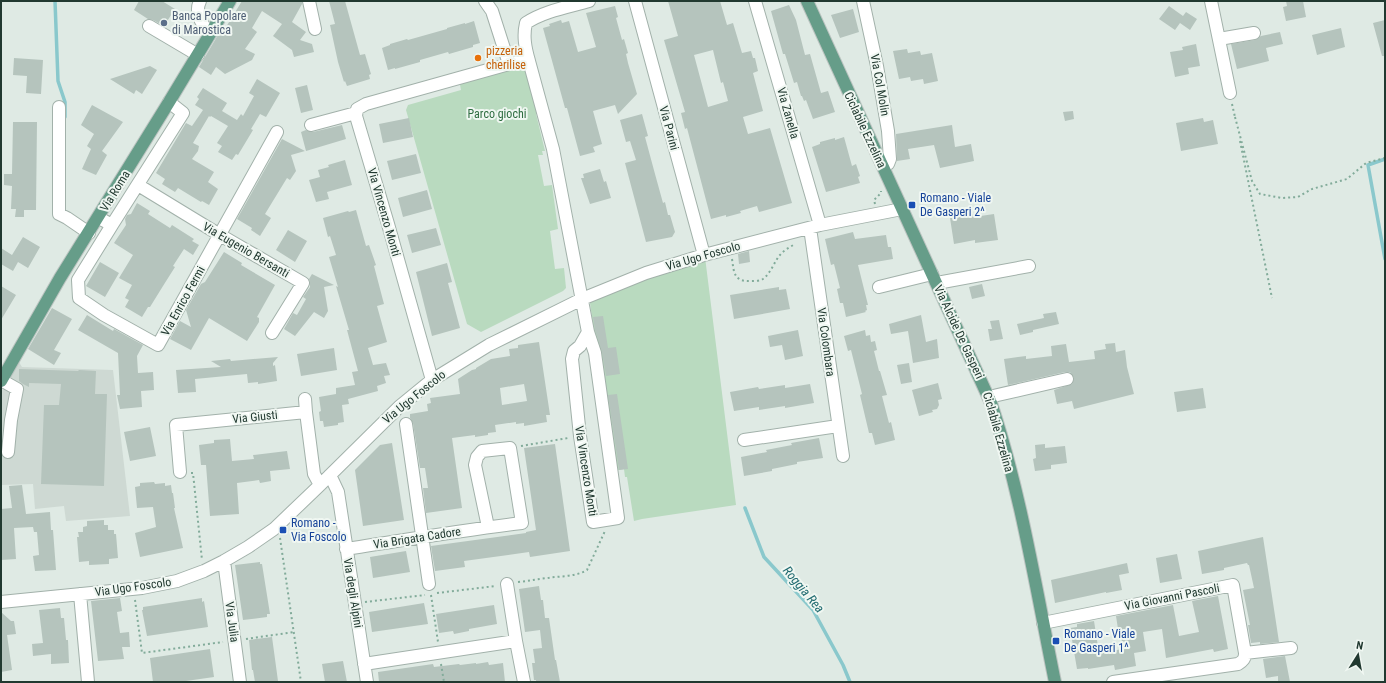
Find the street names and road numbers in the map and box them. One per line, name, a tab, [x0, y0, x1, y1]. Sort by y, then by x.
street label: Via Col Molin	[868, 53, 892, 117]
street label: Via Zanella	[774, 86, 802, 140]
street label: Ciclabile Ezzelina	[841, 90, 889, 171]
street label: Via Parini	[656, 104, 682, 152]
street label: Via Vincenzo Monti	[365, 166, 403, 258]
street label: Via Roma	[97, 168, 133, 214]
street label: Via Eugenio Bersanti	[200, 220, 292, 280]
street label: Via Ugo Foscolo	[664, 239, 742, 273]
street label: Via Enrico Fermi	[158, 264, 208, 338]
street label: Via Alcide De Gasperi	[931, 283, 987, 381]
street label: Via Colombara	[814, 307, 838, 378]
street label: Via Ugo Foscolo	[380, 367, 448, 427]
street label: Ciclabile Ezzelina	[980, 390, 1016, 474]
street label: Via Giusti	[232, 408, 278, 426]
street label: Via Vincenzo Monti	[572, 425, 600, 517]
street label: Via Brigata Cadore	[372, 524, 462, 552]
street label: Via degli Alpini	[341, 557, 365, 629]
street label: Via Ugo Foscolo	[94, 575, 172, 599]
street label: Via Giovanni Pascoli	[1123, 581, 1221, 613]
street label: Via Julia	[222, 601, 242, 643]

